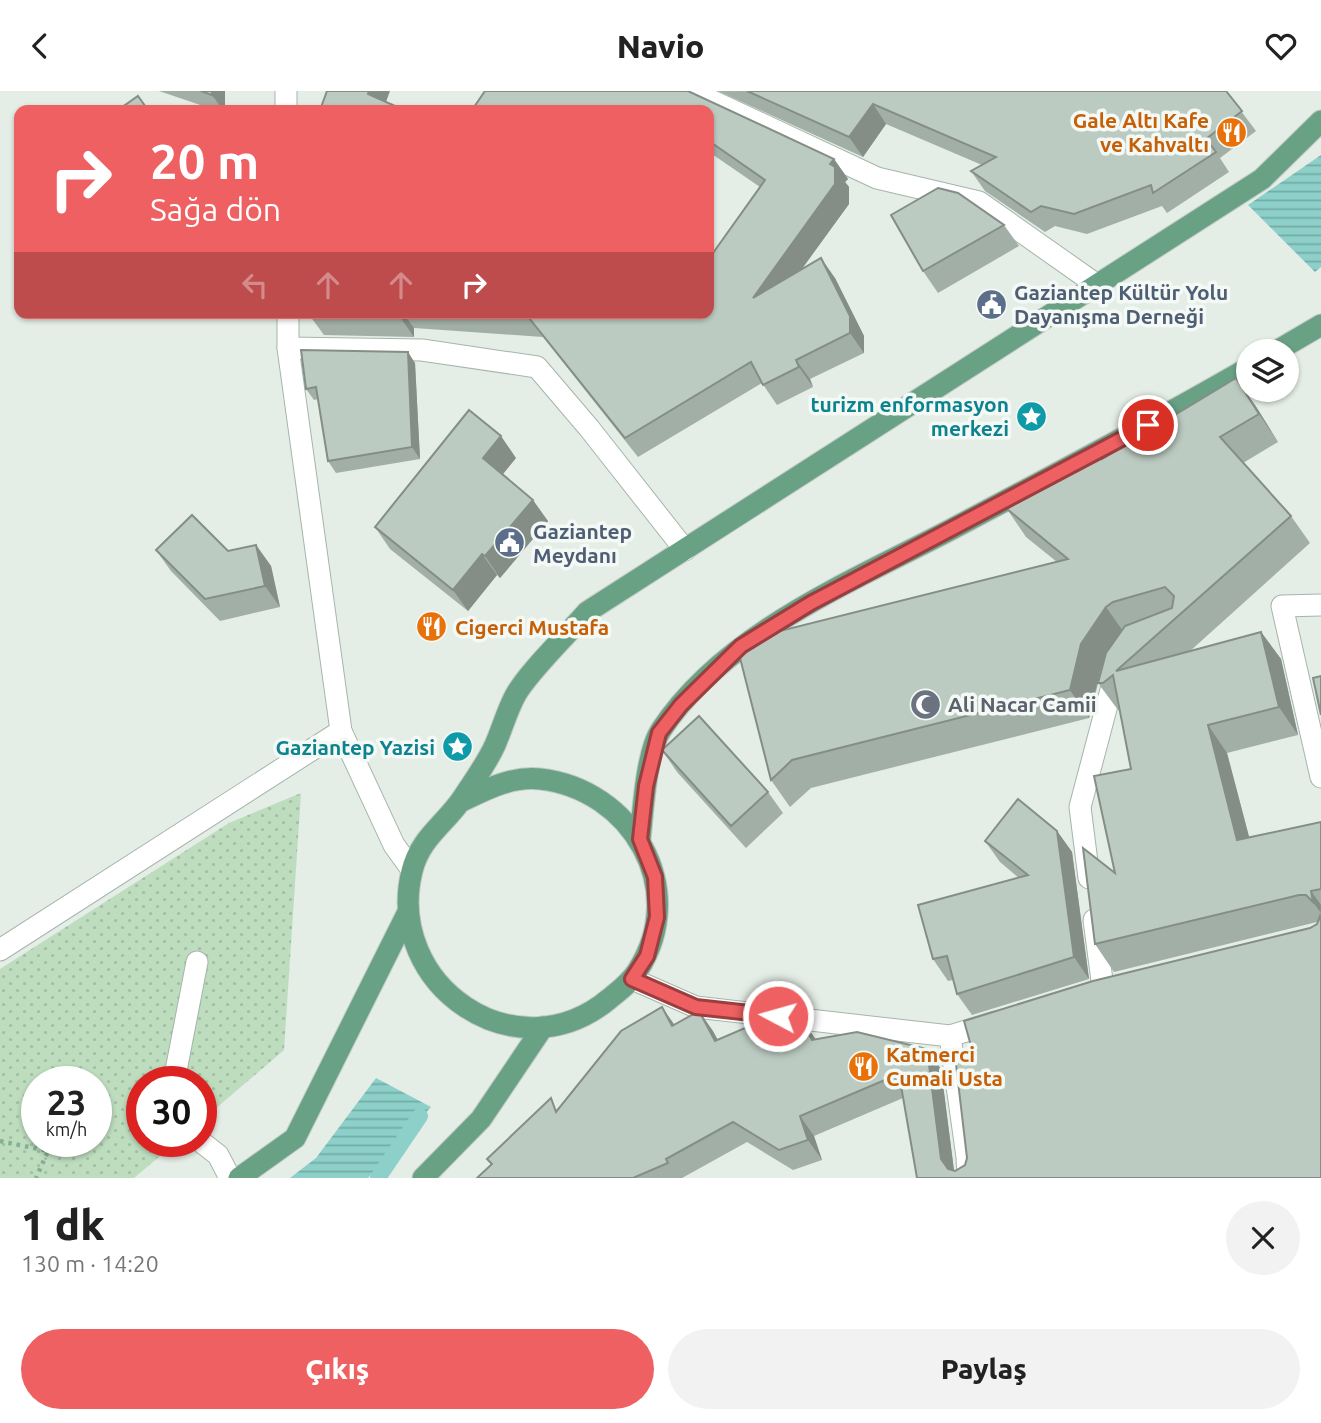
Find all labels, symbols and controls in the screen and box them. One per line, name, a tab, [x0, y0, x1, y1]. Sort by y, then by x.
icon: back	[21, 27, 59, 65]
icon: heart	[1262, 27, 1300, 65]
text: Navio	[617, 28, 704, 64]
place label: Gale Altı Kafe ve Kahvaltı	[1073, 108, 1209, 156]
restaurant icon: Gale Altı Kafe ve Kahvaltı	[1215, 115, 1249, 149]
icon: right	[35, 133, 126, 224]
text: 20 m	[150, 133, 259, 188]
text: Sağa dön	[150, 191, 281, 227]
icon: left	[236, 266, 274, 304]
icon: ahead	[309, 266, 347, 304]
icon: ahead	[382, 266, 420, 304]
icon: right	[455, 266, 493, 304]
place label: Gaziantep Kültür Yolu Dayanışma Derneği	[1014, 280, 1228, 328]
public building icon: Gaziantep Kültür Yolu Dayanışma Derneği	[974, 287, 1008, 321]
map controls	[1236, 339, 1299, 402]
button: layers	[1236, 339, 1299, 402]
place label: turizm enformasyon merkezi	[810, 392, 1009, 440]
pin	[1118, 395, 1178, 455]
place icon: turizm enformasyon merkezi	[1015, 399, 1049, 433]
icon: arrive	[1129, 406, 1167, 444]
place label: Gaziantep Meydanı	[533, 519, 632, 567]
public building icon: Gaziantep Meydanı	[493, 526, 527, 560]
restaurant icon: Cigerci Mustafa	[415, 610, 449, 644]
place label: Cigerci Mustafa	[455, 615, 609, 639]
mosque icon: Ali Nacar Camii	[908, 687, 942, 721]
place label: Ali Nacar Camii	[948, 692, 1097, 716]
place icon: Gaziantep Yazisi	[441, 730, 475, 764]
place label: Gaziantep Yazisi	[275, 735, 435, 759]
position arrow	[741, 979, 815, 1053]
place label: Katmerci Cumali Usta	[886, 1042, 1003, 1090]
restaurant icon: Katmerci Cumali Usta	[846, 1049, 880, 1083]
speed limit sign: 30	[126, 1066, 217, 1157]
text: 23	[47, 1082, 86, 1122]
text: km/h	[46, 1119, 87, 1139]
text: 1 dk	[21, 1201, 104, 1248]
button: close	[1226, 1201, 1300, 1275]
text: 130 m · 14:20	[21, 1251, 159, 1276]
button: Çıkış	[21, 1329, 654, 1409]
button: Paylaş	[668, 1329, 1300, 1409]

